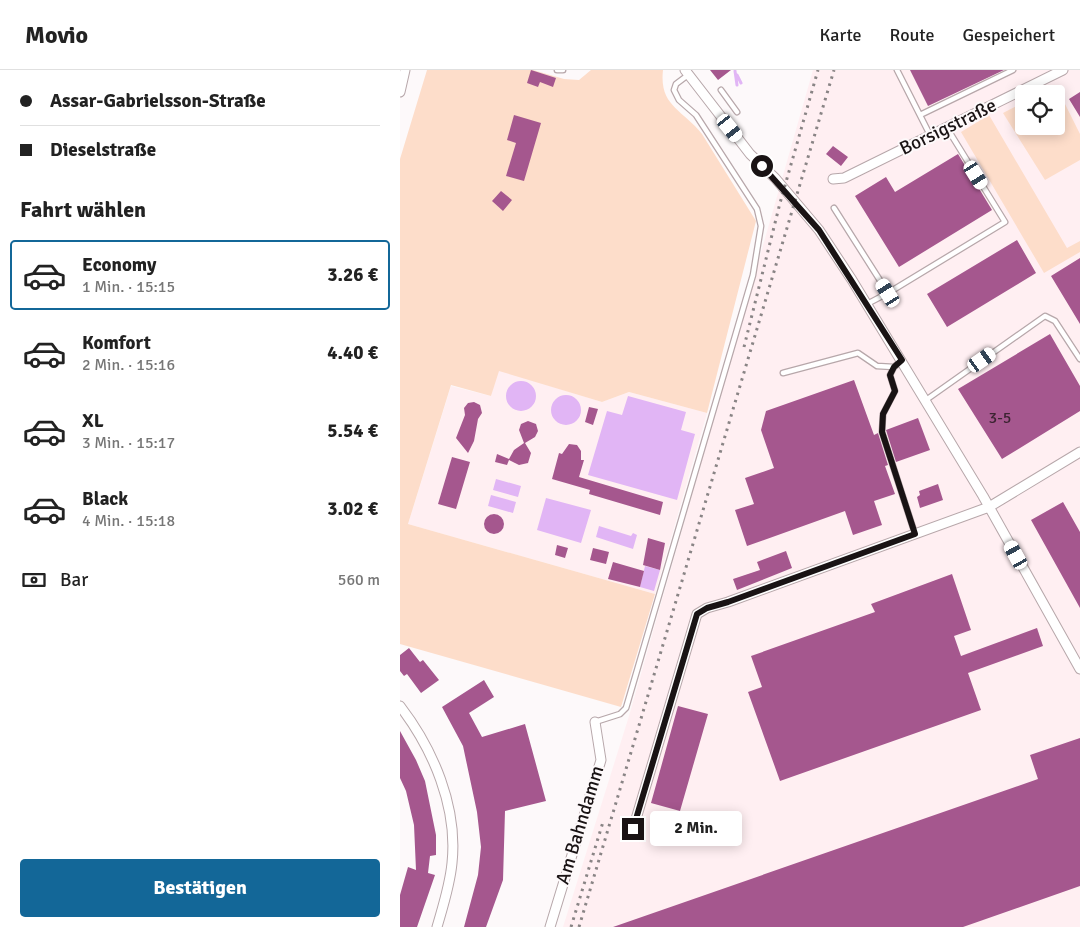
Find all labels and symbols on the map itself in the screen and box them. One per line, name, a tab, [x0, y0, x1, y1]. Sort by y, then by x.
street label: Borsigstraße	[896, 93, 1000, 161]
car	[714, 112, 745, 144]
route start	[751, 155, 773, 177]
car	[961, 158, 990, 192]
car	[873, 276, 902, 310]
car	[965, 345, 998, 375]
house number: 3-5	[989, 408, 1011, 428]
car	[1002, 538, 1029, 572]
street label: Am Bahndamm	[551, 763, 609, 887]
callout: 2 Min.	[650, 812, 743, 846]
route end	[622, 818, 644, 840]

